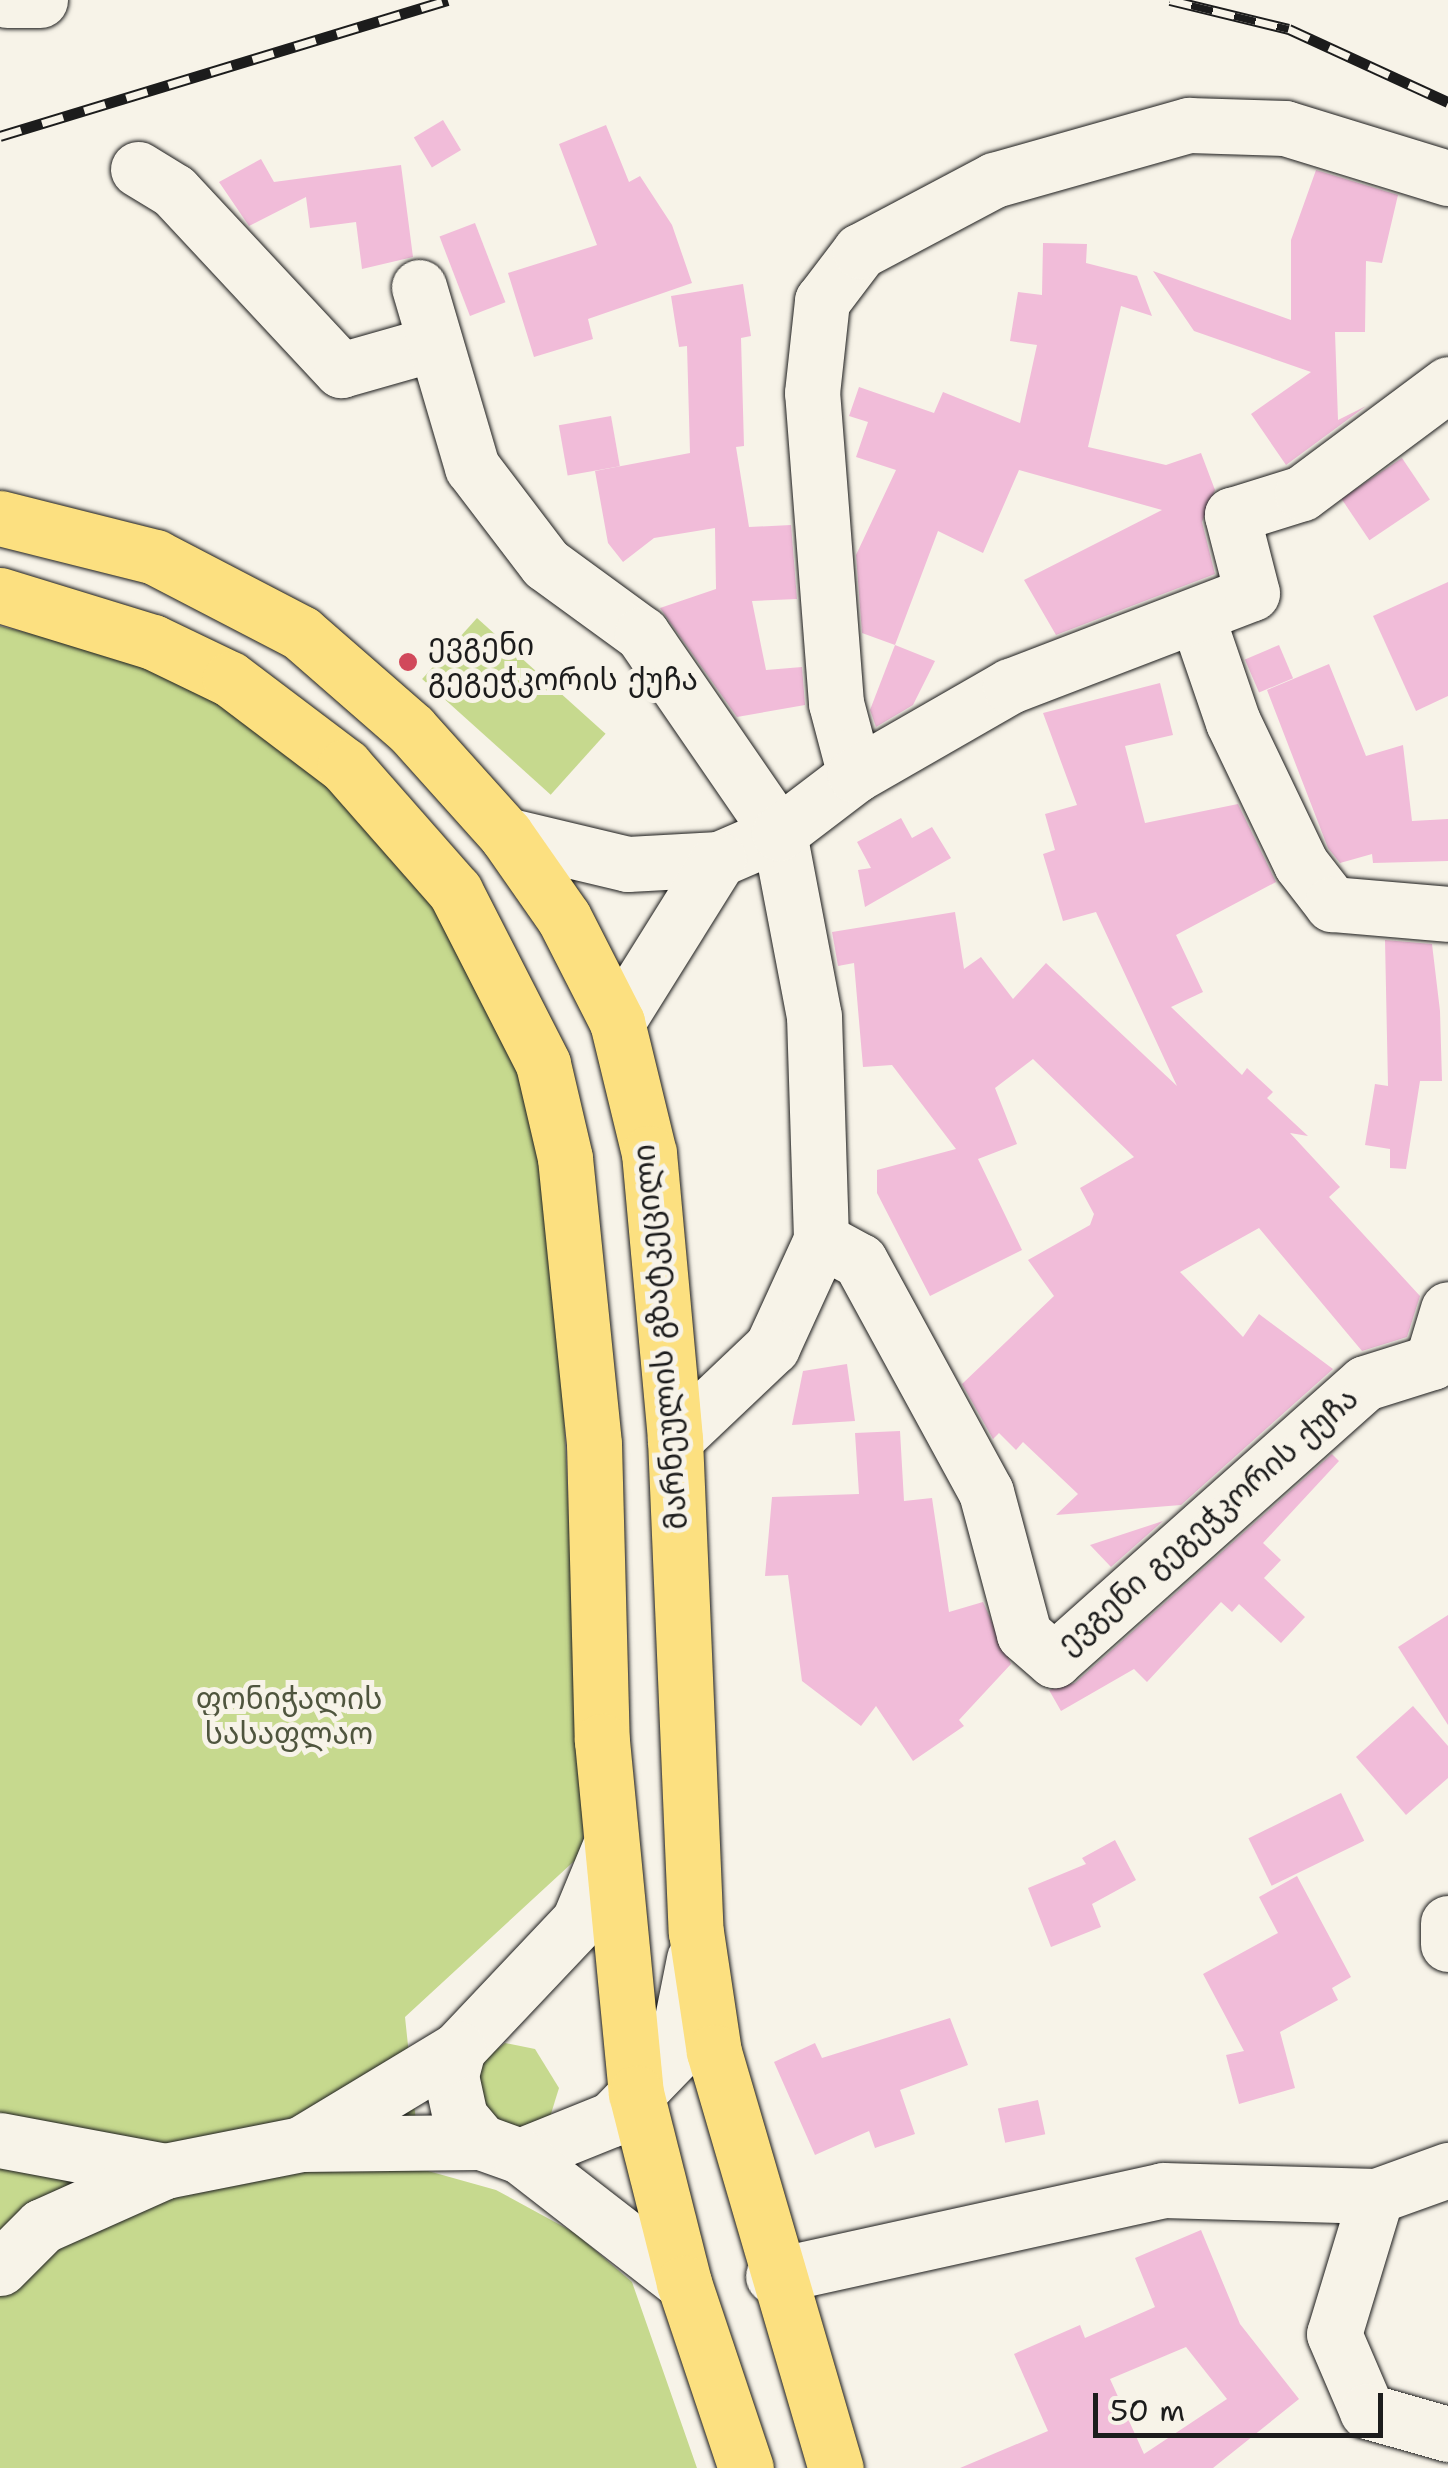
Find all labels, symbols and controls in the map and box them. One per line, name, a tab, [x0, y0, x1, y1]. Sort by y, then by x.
place label: ევგენი გეგეჭკორის ქუჩა	[428, 627, 698, 698]
marker: ევგენი გეგეჭკორის ქუჩა	[397, 651, 419, 673]
street label: მარნეულის გზატკეცილი	[626, 1143, 696, 1531]
street label: ევგენი გეგეჭკორის ქუჩა	[1050, 1381, 1366, 1661]
park label: ფონიჭალის სასაფლაო	[196, 1681, 382, 1752]
scale bar	[1098, 2373, 1388, 2435]
text: 50 m	[1110, 2390, 1185, 2431]

